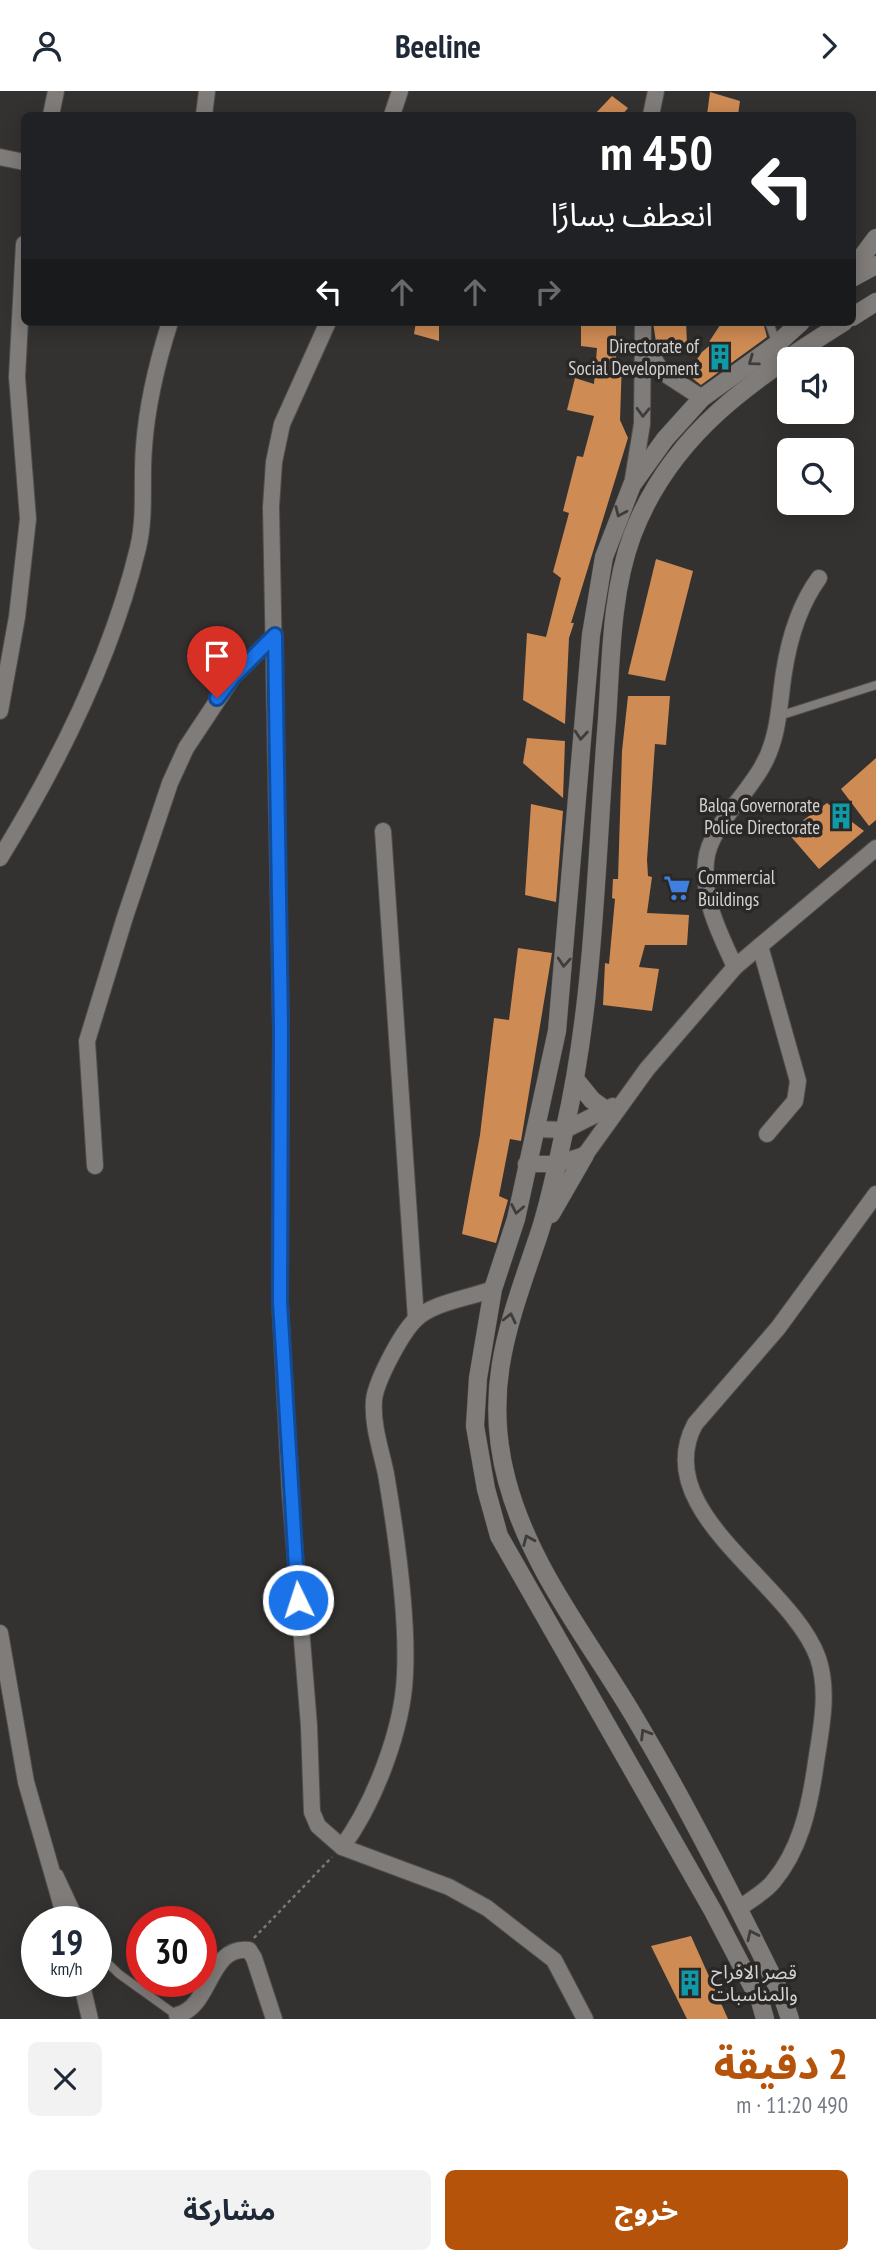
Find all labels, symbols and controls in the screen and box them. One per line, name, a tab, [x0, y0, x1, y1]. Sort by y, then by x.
text: Beeline	[395, 25, 481, 67]
icon: person	[28, 27, 66, 65]
icon: forward	[810, 27, 848, 65]
text: 450 m	[600, 120, 713, 184]
icon: left	[737, 140, 828, 231]
text: انعطف يسارًا	[551, 193, 713, 235]
icon: left	[310, 273, 348, 311]
icon: ahead	[383, 273, 421, 311]
icon: ahead	[456, 273, 494, 311]
icon: right	[529, 273, 567, 311]
place label: Directorate of Social Development	[568, 334, 700, 380]
building icon: Directorate of Social Development	[705, 342, 735, 372]
map controls	[777, 347, 854, 515]
button: sound	[777, 347, 854, 424]
one-way arrow	[748, 353, 761, 365]
one-way arrow	[635, 407, 650, 418]
button: search	[777, 438, 854, 515]
one-way arrow	[614, 505, 628, 517]
pin	[187, 626, 247, 698]
icon: arrive	[198, 637, 236, 675]
one-way arrow	[574, 730, 589, 741]
place label: Balqa Governorate Police Directorate	[699, 793, 820, 839]
building icon: Balqa Governorate Police Directorate	[826, 801, 856, 831]
place label: Commercial Buildings	[698, 865, 776, 911]
supermarket icon: Commercial Buildings	[662, 873, 692, 903]
one-way arrow	[557, 957, 572, 968]
one-way arrow	[511, 1203, 526, 1215]
one-way arrow	[502, 1312, 516, 1324]
one-way arrow	[522, 1534, 536, 1546]
position arrow	[261, 1563, 335, 1637]
one-way arrow	[640, 1729, 653, 1742]
speed limit sign: 30	[126, 1906, 217, 1997]
text: 19	[50, 1919, 83, 1965]
one-way arrow	[746, 1929, 760, 1942]
text: km/h	[51, 1957, 82, 1980]
place label: قصر الافراح والمناسبات	[711, 1960, 798, 2006]
building icon: قصر الافراح والمناسبات	[675, 1968, 705, 1998]
text: 2 دقيقة	[714, 2036, 848, 2091]
button: close	[28, 2042, 102, 2116]
text: 490 m · 11:20	[736, 2090, 848, 2119]
button: مشاركة	[28, 2170, 431, 2250]
button: خروج	[445, 2170, 848, 2250]

